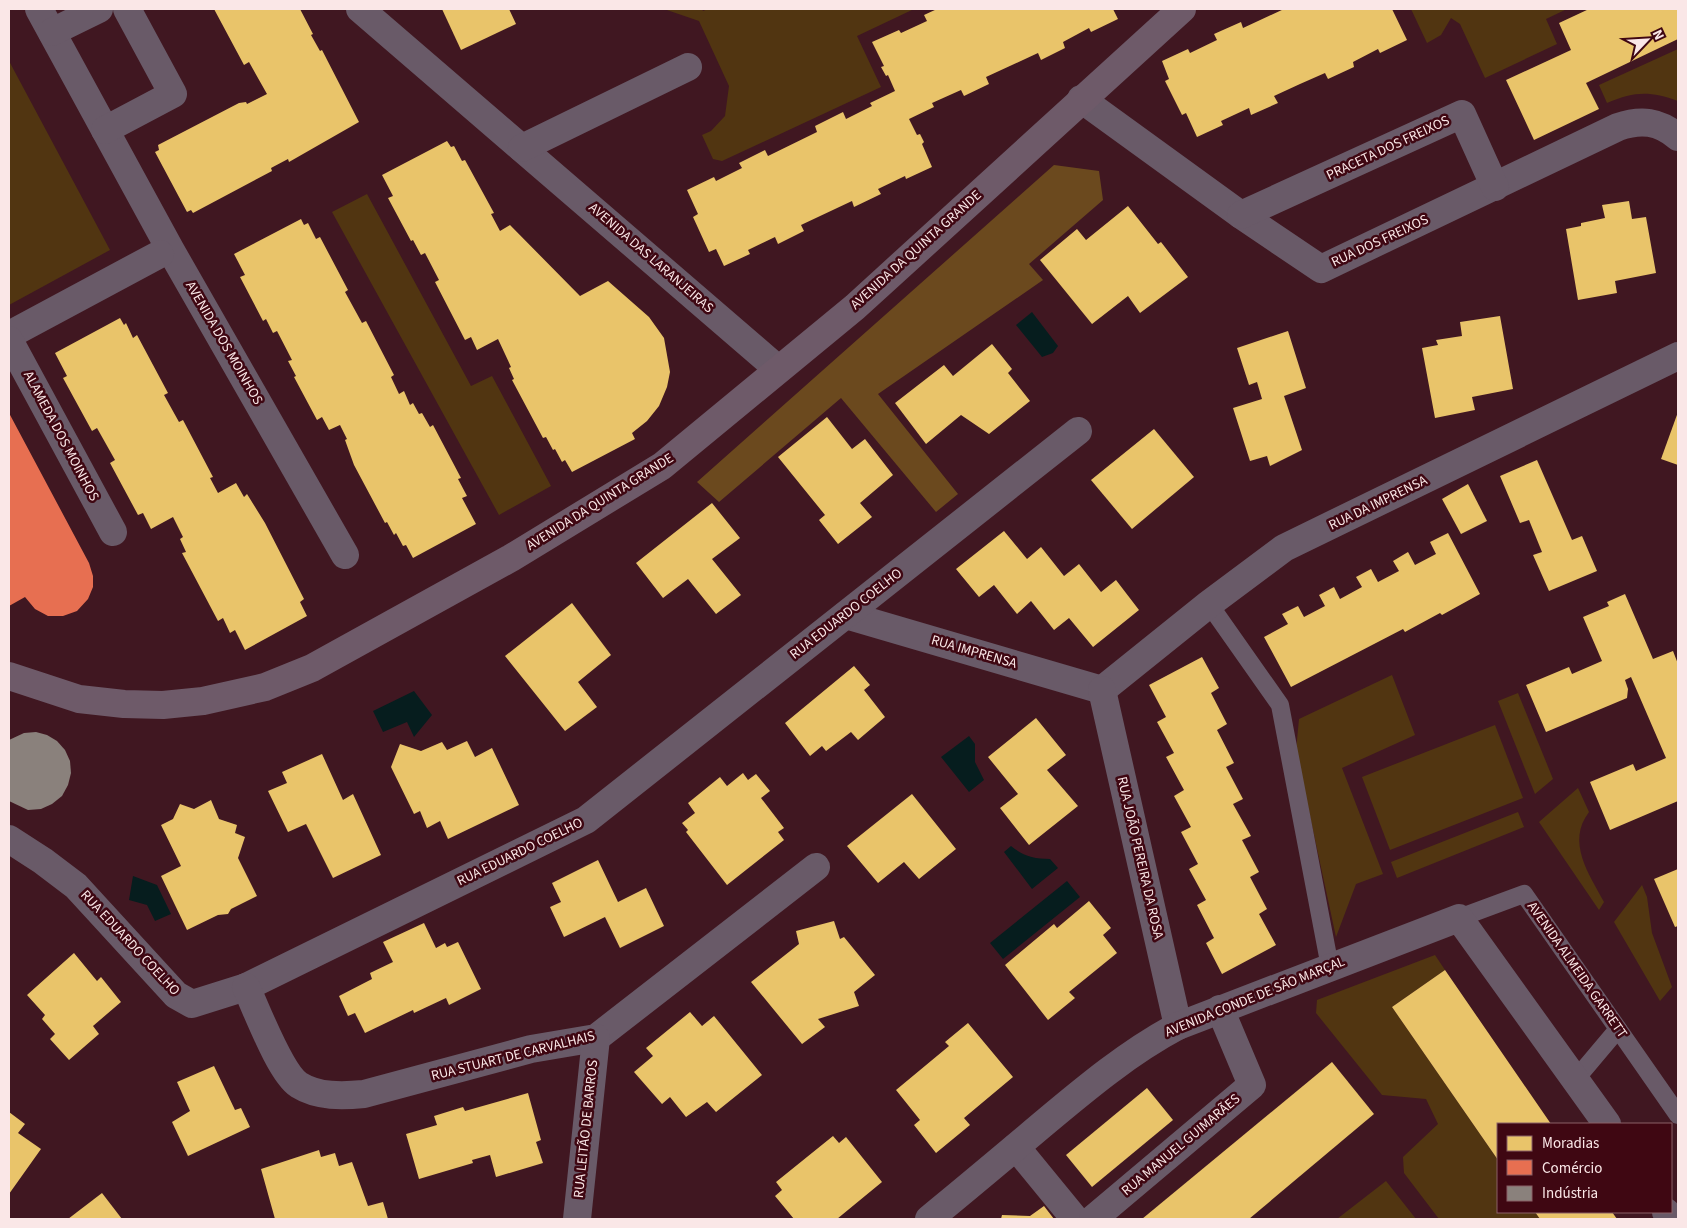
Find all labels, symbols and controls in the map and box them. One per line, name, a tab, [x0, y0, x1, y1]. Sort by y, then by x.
north arrow	[1622, 15, 1672, 65]
text: N	[1647, 26, 1669, 43]
street label: PRACETA DOS FREIXOS	[1323, 111, 1453, 185]
street label: AVENIDA DA QUINTA GRANDE	[846, 186, 986, 314]
street label: AVENIDA DAS LARANJEIRAS	[584, 198, 718, 318]
street label: RUA DOS FREIXOS	[1328, 210, 1432, 272]
street label: AVENIDA DOS MOINHOS	[180, 277, 268, 409]
street label: ALAMEDA DOS MOINHOS	[18, 367, 104, 505]
street label: AVENIDA DA QUINTA GRANDE	[523, 448, 677, 556]
street label: RUA DA IMPRENSA	[1325, 470, 1431, 536]
street label: RUA EDUARDO COELHO	[786, 564, 906, 664]
street label: RUA IMPRENSA	[929, 630, 1020, 674]
street label: RUA JOÃO PEREIRA DA ROSA	[1112, 775, 1169, 942]
street label: RUA EDUARDO COELHO	[454, 813, 586, 891]
street label: RUA EDUARDO COELHO	[76, 886, 184, 1000]
street label: AVENIDA ALMEIDA GARRETT	[1522, 898, 1632, 1043]
street label: AVENIDA CONDE DE SÃO MARÇAL	[1162, 952, 1348, 1042]
street label: RUA STUART DE CARVALHAIS	[429, 1026, 597, 1086]
street label: RUA LEITÃO DE BARROS	[569, 1059, 603, 1199]
street label: RUA MANUEL GUIMARÃES	[1117, 1089, 1245, 1201]
legend	[1497, 1123, 1672, 1213]
text: Moradias	[1542, 1133, 1599, 1154]
text: Comércio	[1542, 1158, 1602, 1179]
text: Indústria	[1542, 1183, 1598, 1204]

